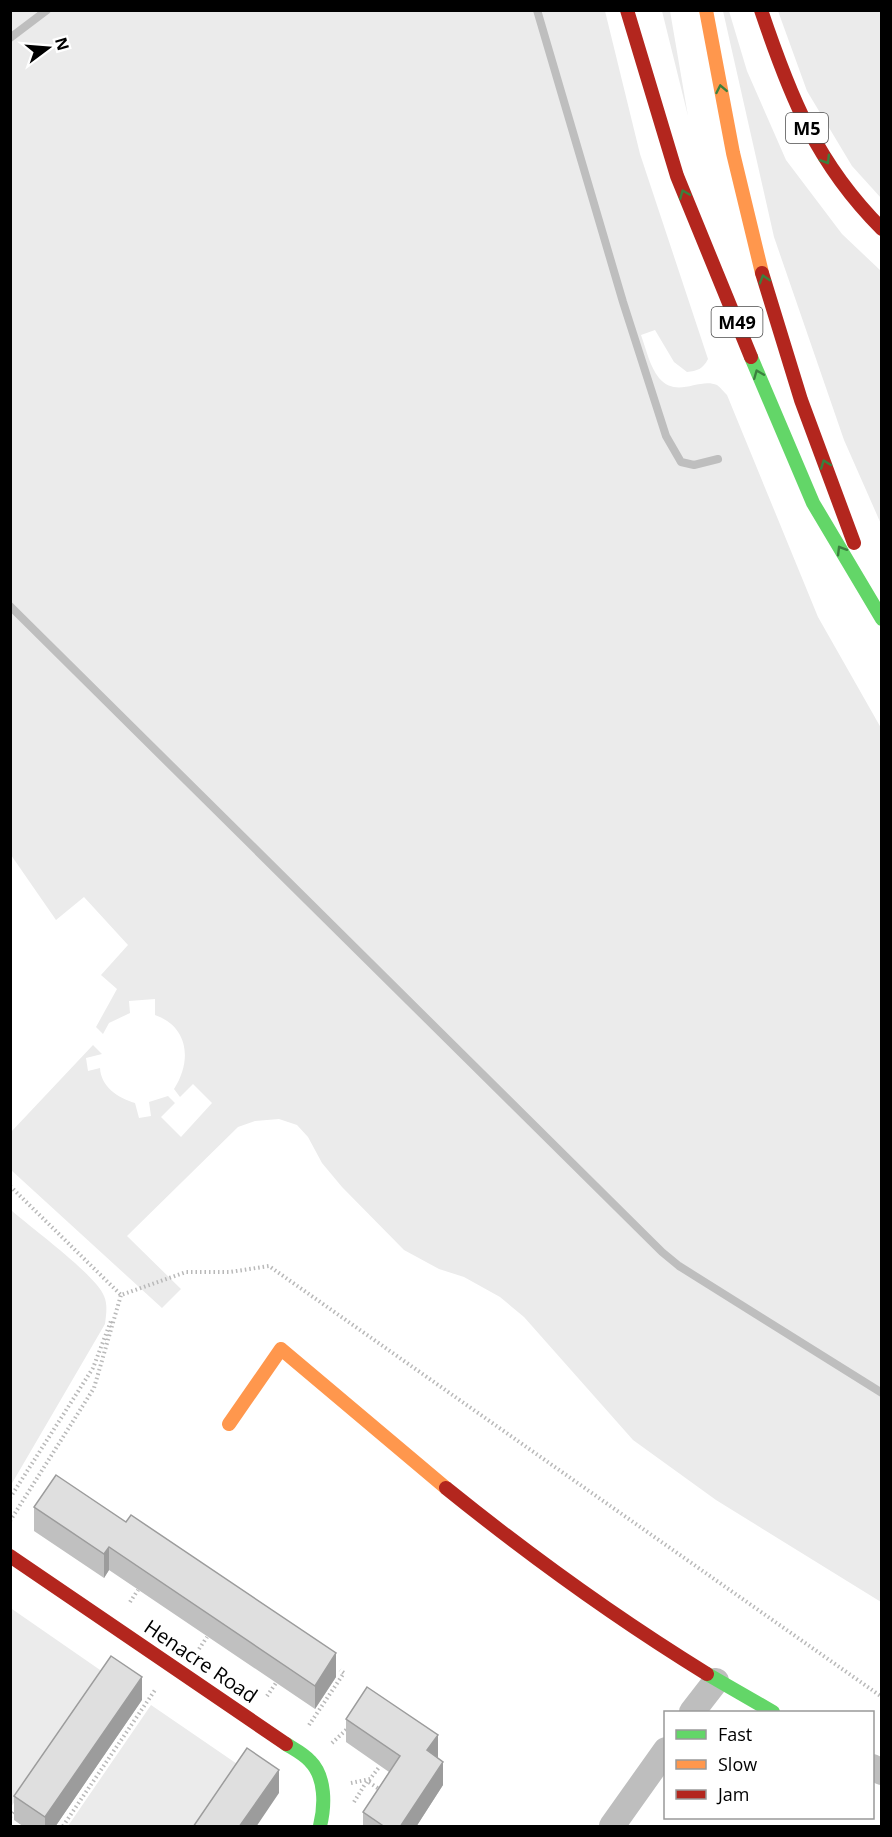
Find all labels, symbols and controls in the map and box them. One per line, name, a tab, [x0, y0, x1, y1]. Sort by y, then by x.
north arrow	[18, 18, 78, 78]
text: N	[50, 35, 75, 53]
one-way arrow	[715, 84, 728, 94]
road number: M5	[786, 113, 828, 143]
one-way arrow	[819, 154, 831, 164]
one-way arrow	[679, 189, 691, 200]
one-way arrow	[759, 274, 771, 285]
road number: M49	[712, 307, 762, 337]
one-way arrow	[753, 369, 765, 380]
one-way arrow	[820, 459, 832, 470]
one-way arrow	[837, 546, 848, 556]
street label: Henacre Road	[139, 1613, 263, 1709]
legend	[664, 1711, 874, 1819]
text: Fast	[718, 1722, 752, 1746]
text: Slow	[718, 1752, 757, 1776]
text: Jam	[716, 1782, 750, 1806]

